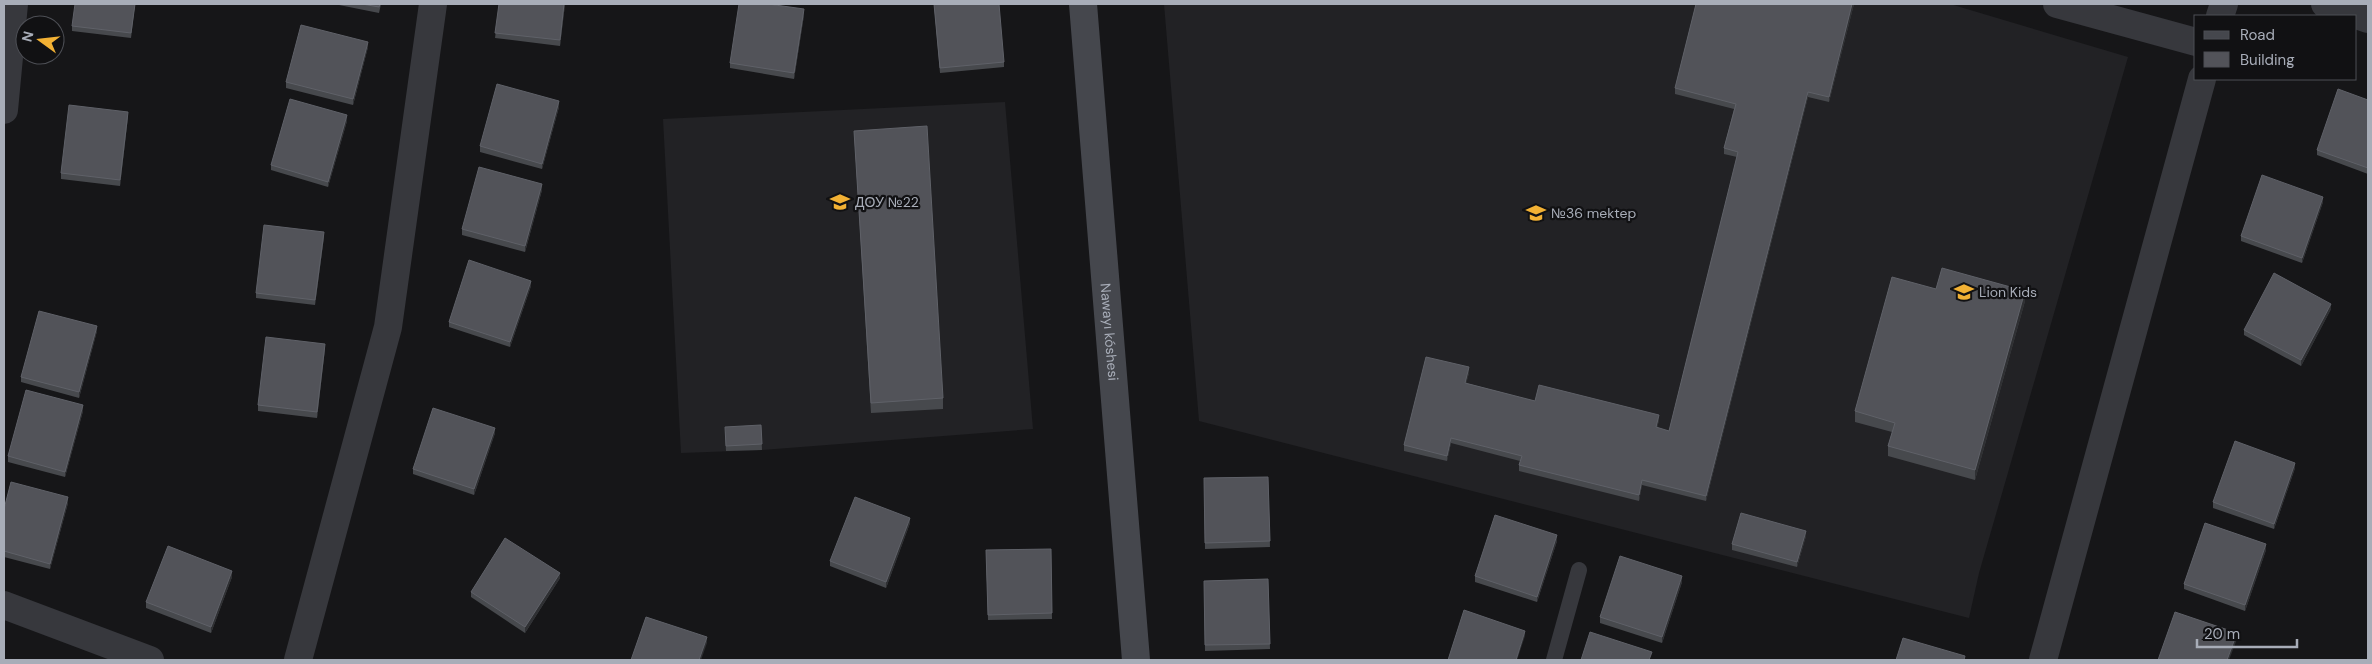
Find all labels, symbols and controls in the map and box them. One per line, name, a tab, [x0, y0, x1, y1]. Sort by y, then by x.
north arrow	[15, 15, 65, 65]
legend	[2194, 15, 2357, 80]
text: Road	[2240, 25, 2275, 45]
text: N	[17, 29, 37, 44]
text: Building	[2240, 50, 2295, 70]
school or university icon: ДОУ №22	[829, 191, 851, 213]
place label: ДОУ №22	[855, 193, 919, 211]
school or university icon: №36 mektep	[1525, 202, 1547, 224]
place label: №36 mektep	[1551, 204, 1637, 222]
school or university icon: Lion Kids	[1953, 281, 1975, 303]
street label: Nawayı kóshesi	[1097, 282, 1122, 381]
place label: Lion Kids	[1979, 283, 2037, 301]
scale bar	[2197, 616, 2297, 648]
text: 20 m	[2204, 624, 2240, 644]

